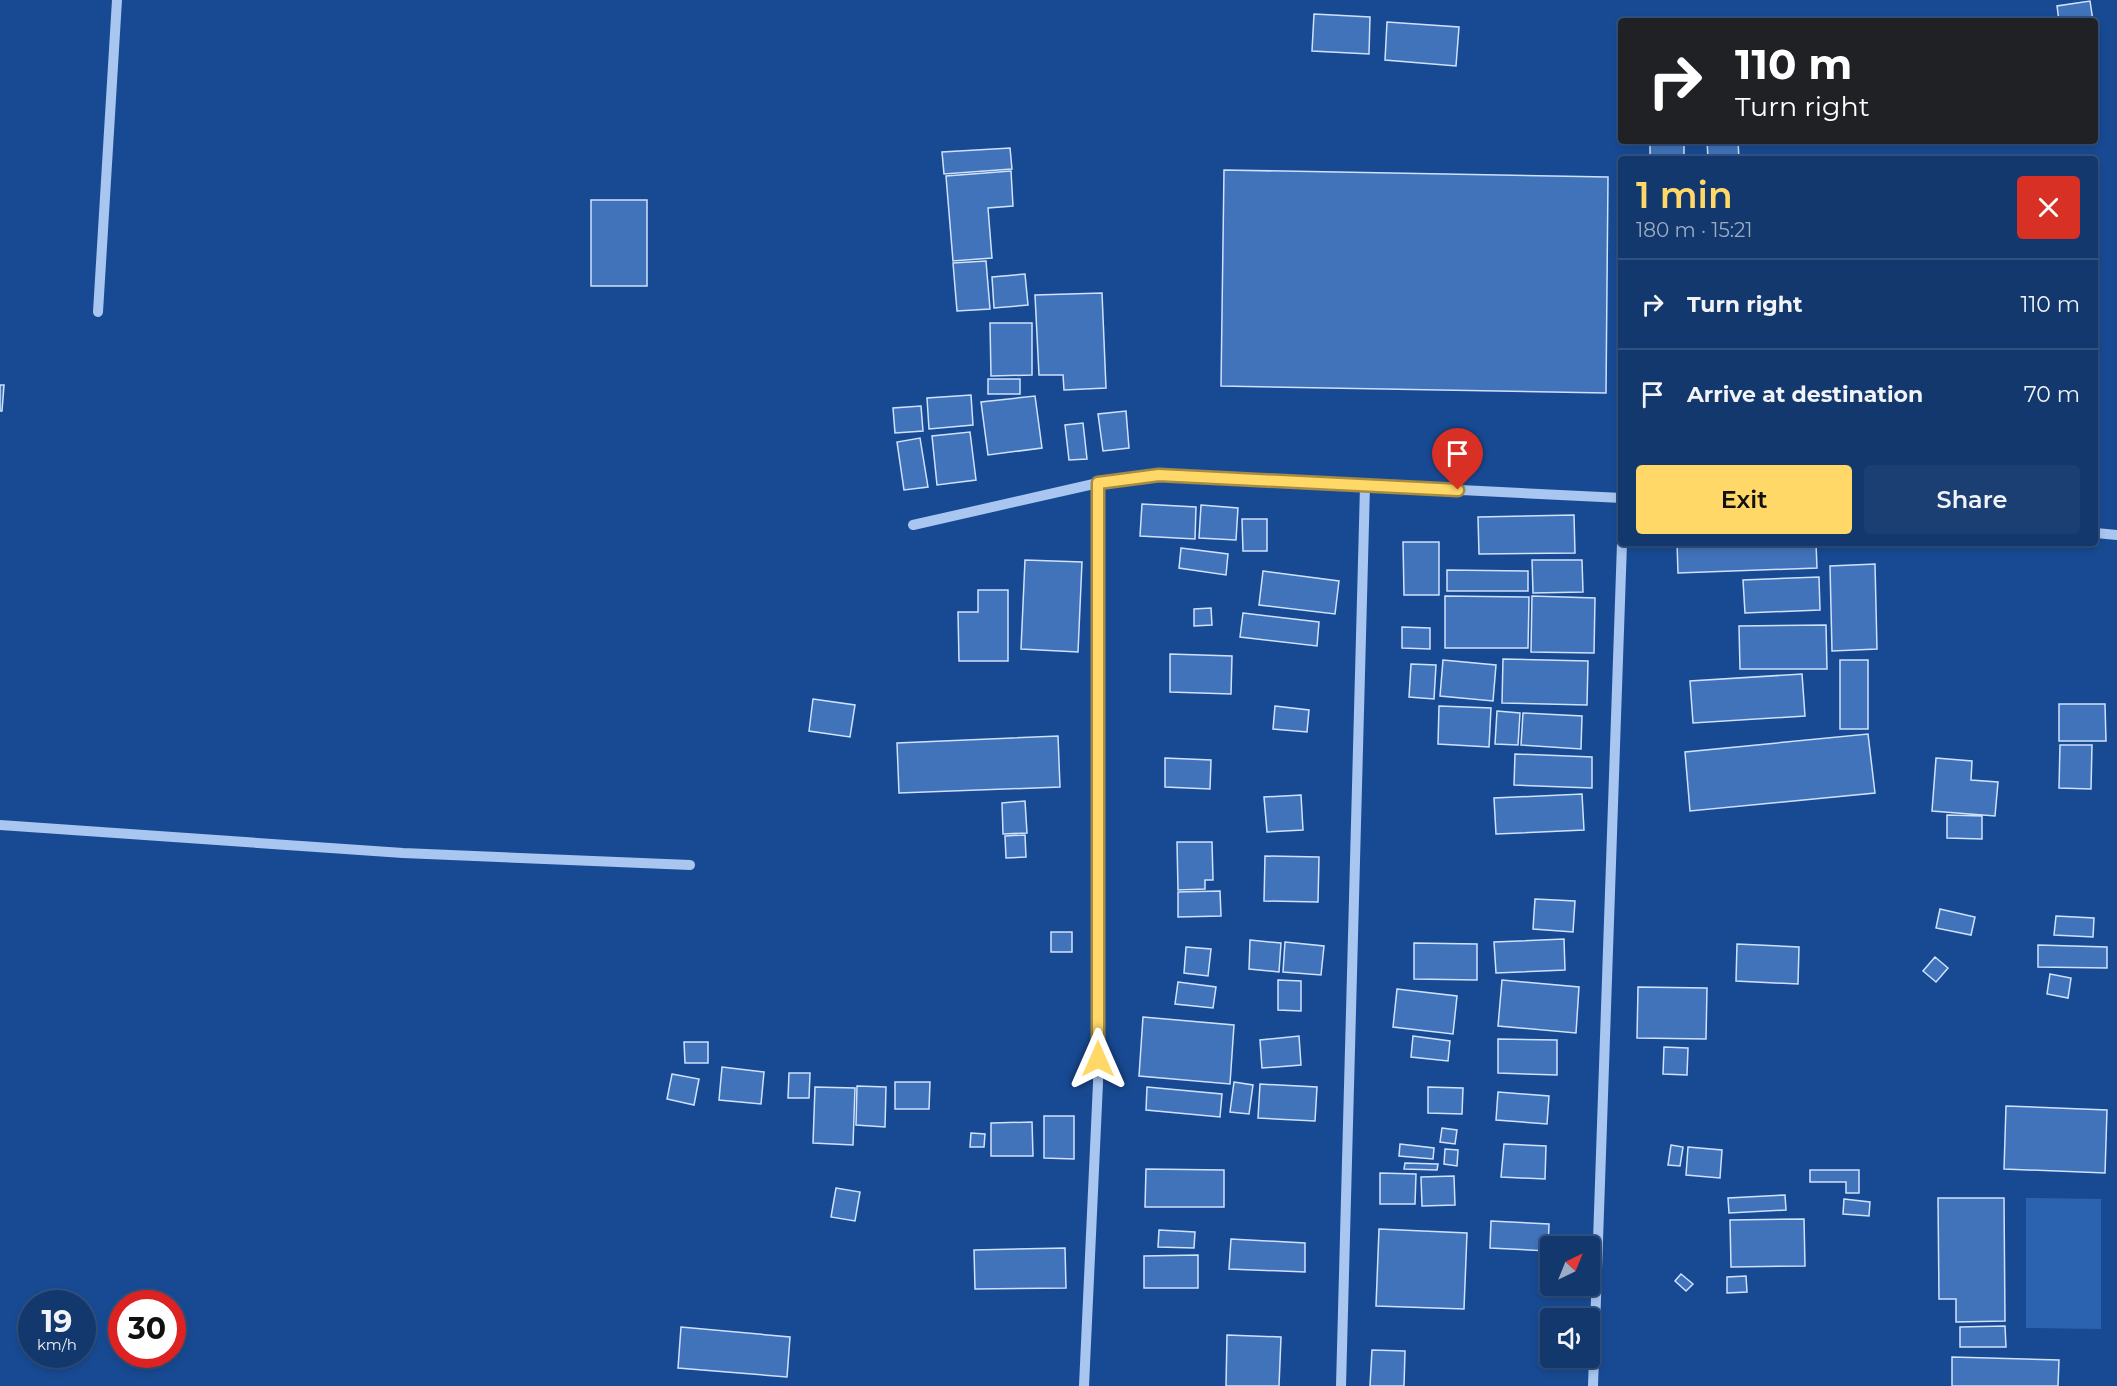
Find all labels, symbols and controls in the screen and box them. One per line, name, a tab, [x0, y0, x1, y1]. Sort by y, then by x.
text: 110 m	[1735, 38, 1852, 90]
icon: right	[1636, 42, 1714, 120]
text: Turn right	[1735, 90, 1870, 123]
text: 1 min	[1636, 173, 1733, 217]
button: close	[2017, 176, 2080, 239]
text: 180 m · 15:21	[1636, 218, 1753, 242]
icon: right	[1636, 288, 1669, 321]
text: Turn right	[1687, 291, 1802, 318]
text: 110 m	[2020, 291, 2080, 318]
icon: arrive	[1636, 378, 1669, 411]
text: Arrive at destination	[1687, 381, 1923, 408]
text: 70 m	[2024, 381, 2080, 408]
pin	[1432, 428, 1483, 490]
icon: arrive	[1441, 437, 1474, 470]
button: Exit	[1636, 465, 1852, 534]
button: Share	[1864, 465, 2080, 534]
position arrow	[1066, 1027, 1130, 1091]
north arrow	[1540, 1236, 1600, 1296]
map controls	[1540, 1236, 1600, 1368]
speed limit sign: 30	[108, 1290, 186, 1368]
text: 19	[42, 1303, 72, 1340]
button: sound	[1540, 1308, 1600, 1368]
text: km/h	[37, 1335, 77, 1354]

